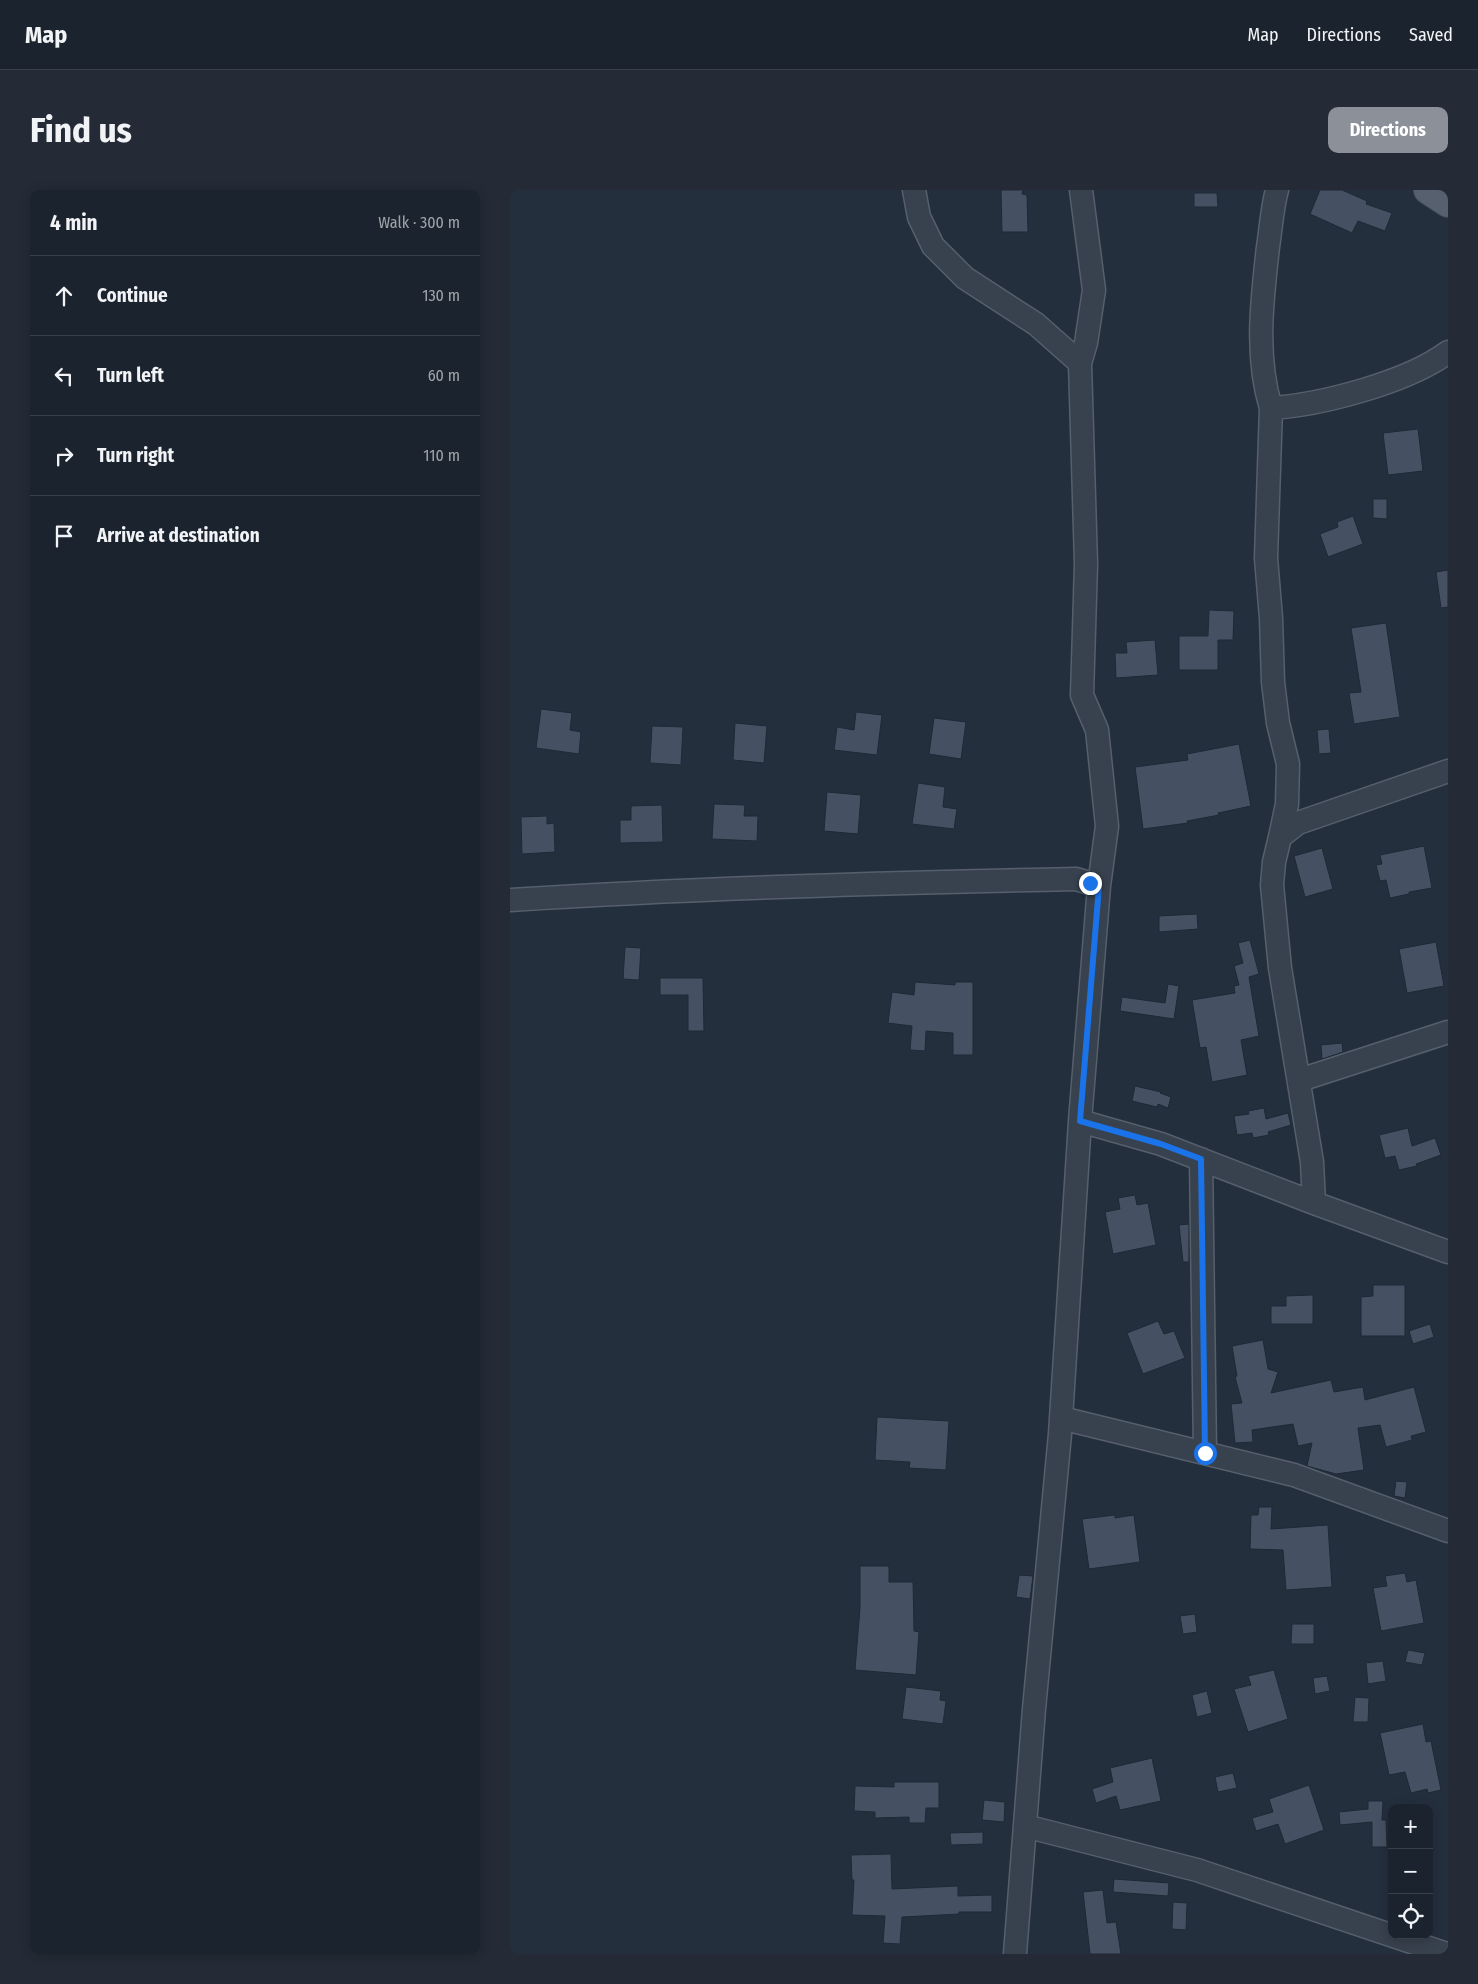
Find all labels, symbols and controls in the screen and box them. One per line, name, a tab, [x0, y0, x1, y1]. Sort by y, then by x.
text: Map	[25, 21, 67, 49]
text: Map	[1247, 24, 1279, 46]
text: Directions	[1307, 24, 1381, 46]
text: Saved	[1409, 24, 1453, 46]
button: Directions	[1328, 107, 1448, 153]
text: Find us	[30, 109, 132, 151]
text: 4 min	[50, 210, 98, 236]
text: Walk · 300 m	[378, 213, 460, 232]
icon: ahead	[50, 282, 78, 310]
text: Continue	[97, 284, 168, 307]
text: 130 m	[422, 286, 460, 305]
icon: left	[50, 362, 78, 390]
text: Turn left	[97, 364, 164, 387]
text: 60 m	[428, 366, 460, 385]
icon: right	[50, 442, 78, 470]
text: Turn right	[97, 444, 174, 467]
text: 110 m	[423, 446, 460, 465]
icon: arrive	[50, 522, 78, 550]
text: Arrive at destination	[97, 524, 260, 547]
route end	[1079, 872, 1102, 895]
route start	[1194, 1442, 1217, 1465]
map controls	[1388, 1804, 1433, 1939]
button: +	[1388, 1804, 1433, 1849]
button: −	[1388, 1849, 1433, 1894]
button: locate	[1388, 1894, 1433, 1939]

